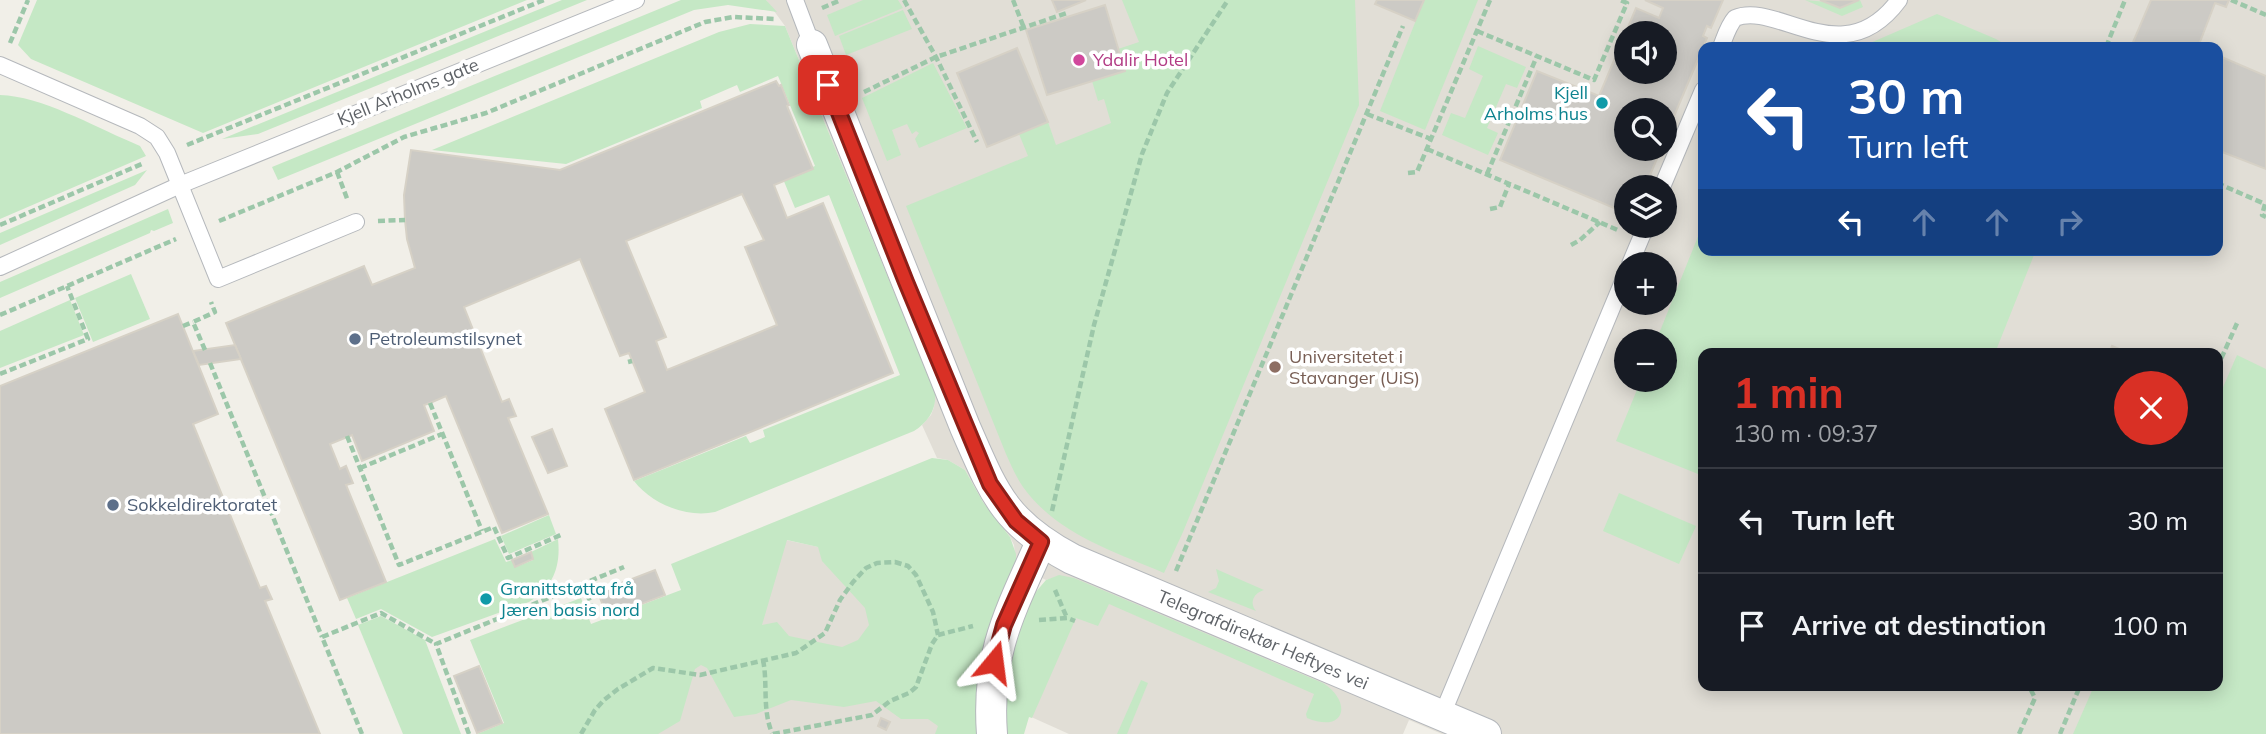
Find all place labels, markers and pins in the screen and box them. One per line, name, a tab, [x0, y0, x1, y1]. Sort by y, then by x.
place label: Ydalir Hotel	[1092, 48, 1188, 71]
marker: Ydalir Hotel	[1071, 52, 1087, 68]
pin	[798, 55, 858, 115]
place label: Kjell Arholms hus	[1484, 81, 1588, 125]
marker: Kjell Arholms hus	[1594, 95, 1610, 111]
place label: Petroleumstilsynet	[369, 327, 522, 350]
marker: Petroleumstilsynet	[347, 331, 363, 347]
place label: Universitetet i Stavanger (UiS)	[1289, 345, 1420, 389]
marker: Universitetet i Stavanger (UiS)	[1267, 359, 1283, 375]
place label: Sokkeldirektoratet	[127, 493, 277, 516]
marker: Sokkeldirektoratet	[105, 497, 121, 513]
place label: Granittstøtta frå Jæren basis nord	[500, 577, 640, 621]
marker: Granittstøtta frå Jæren basis nord	[478, 591, 494, 607]

